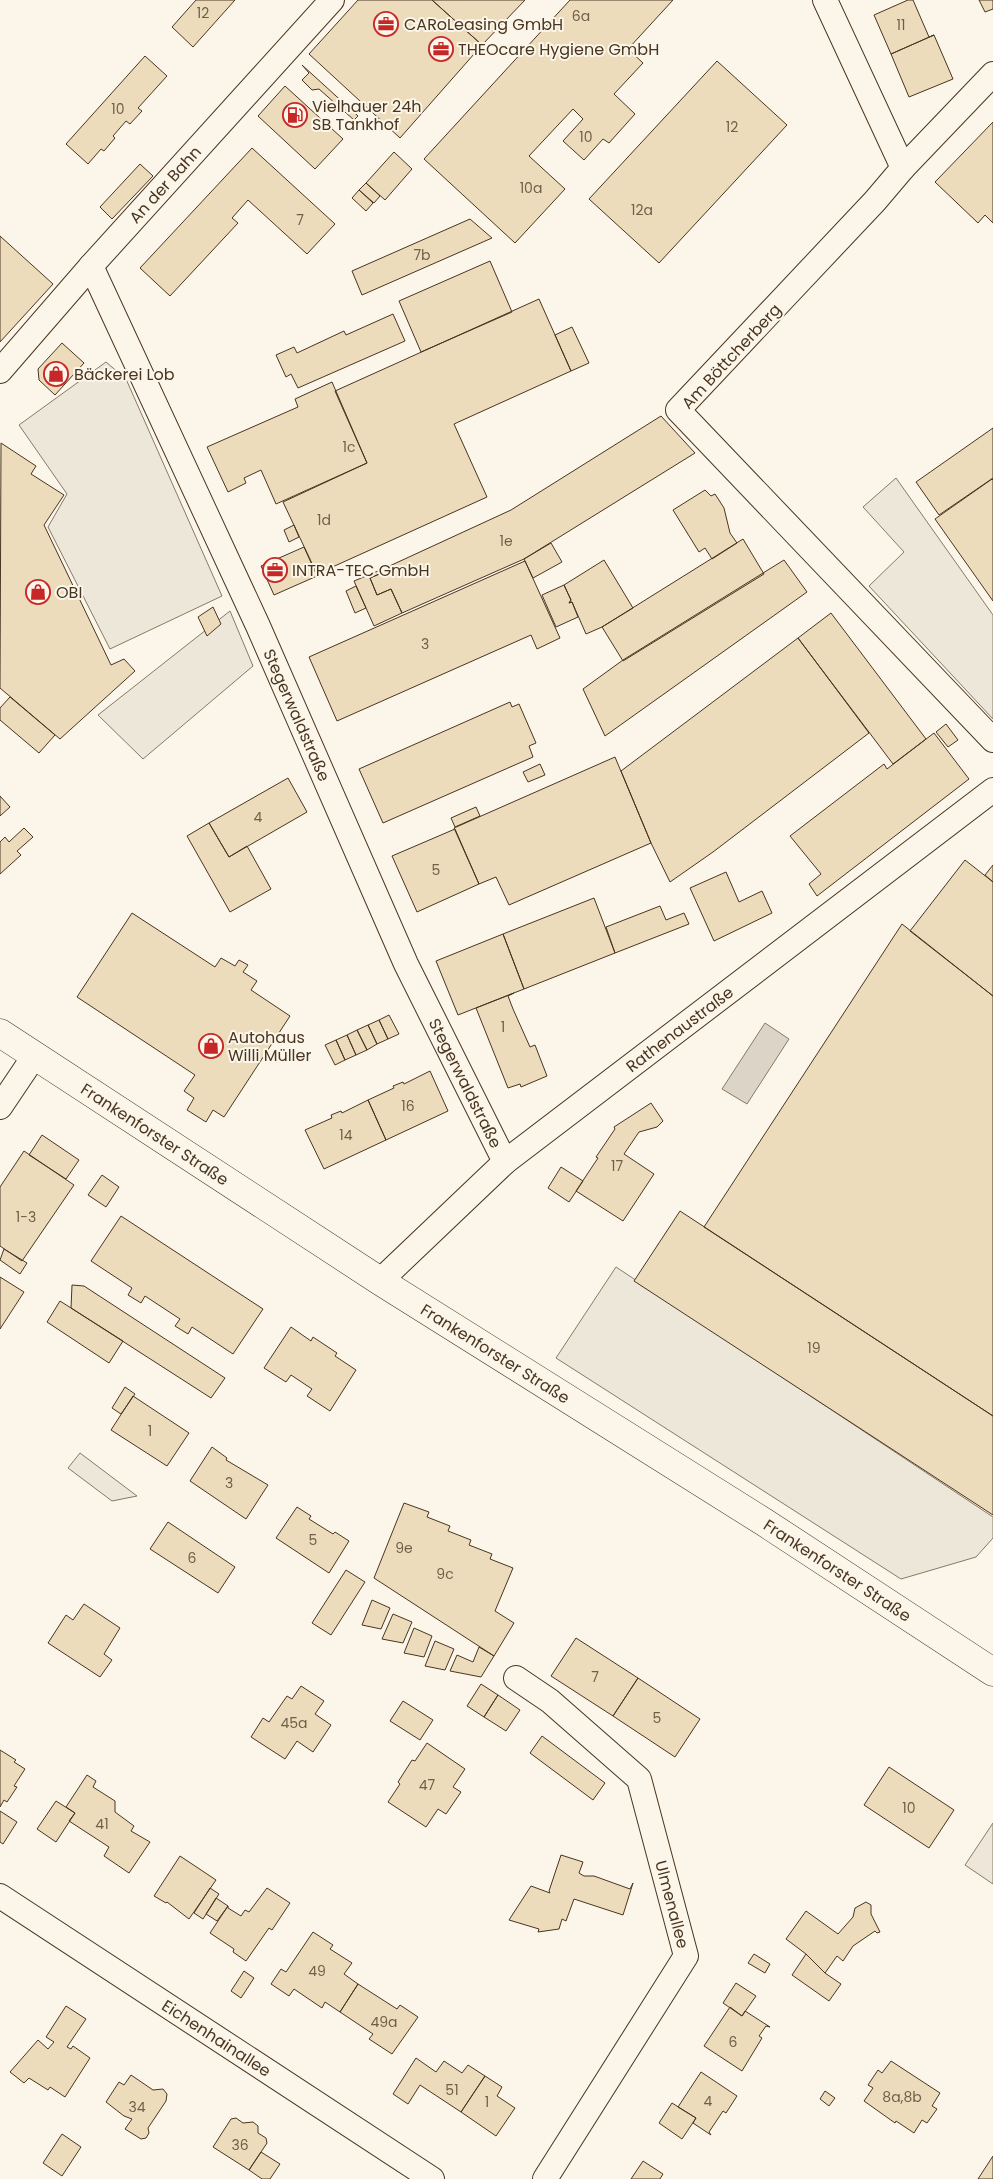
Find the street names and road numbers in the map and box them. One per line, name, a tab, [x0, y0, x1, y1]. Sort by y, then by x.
street label: An der Bahn	[124, 141, 207, 229]
street label: Am Böttcherberg	[676, 299, 786, 414]
street label: Stegerwaldstraße	[257, 645, 336, 785]
street label: Rathenaustraße	[621, 981, 738, 1078]
street label: Stegerwaldstraße	[423, 1015, 507, 1152]
street label: Frankenforster Straße	[76, 1078, 233, 1191]
street label: Frankenforster Straße	[416, 1298, 574, 1409]
street label: Frankenforster Straße	[759, 1514, 916, 1627]
street label: Ulmenallee	[649, 1858, 694, 1951]
street label: Eichenhainallee	[157, 1994, 275, 2083]

